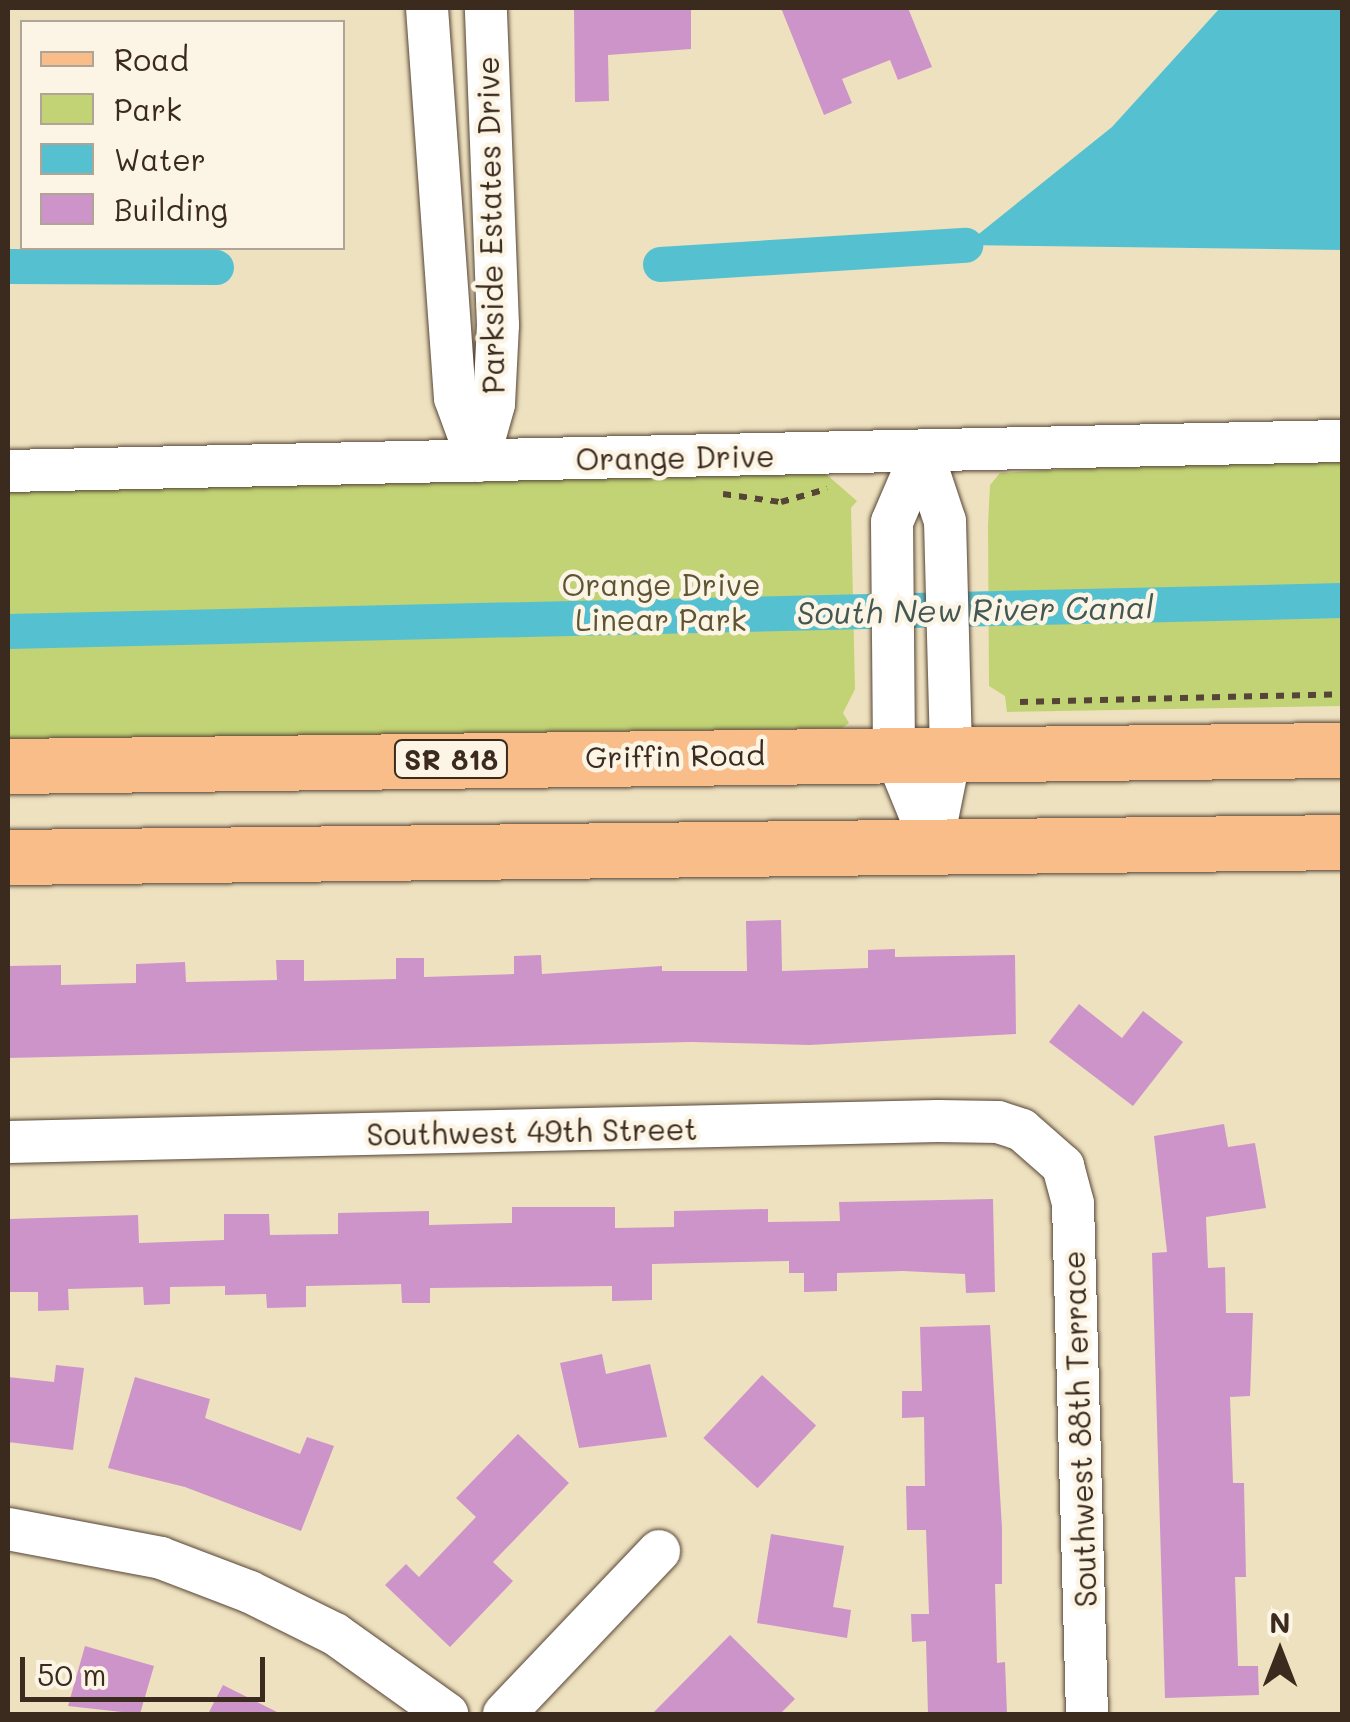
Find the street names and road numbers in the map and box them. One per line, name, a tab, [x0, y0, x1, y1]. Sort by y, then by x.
street label: Parkside Estates Drive	[469, 56, 511, 394]
street label: Orange Drive	[575, 437, 775, 477]
street label: Griffin Road	[585, 735, 765, 775]
road number: SR 818	[394, 736, 508, 782]
street label: Southwest 49th Street	[366, 1110, 698, 1152]
street label: Southwest 88th Terrace	[1055, 1250, 1103, 1608]

